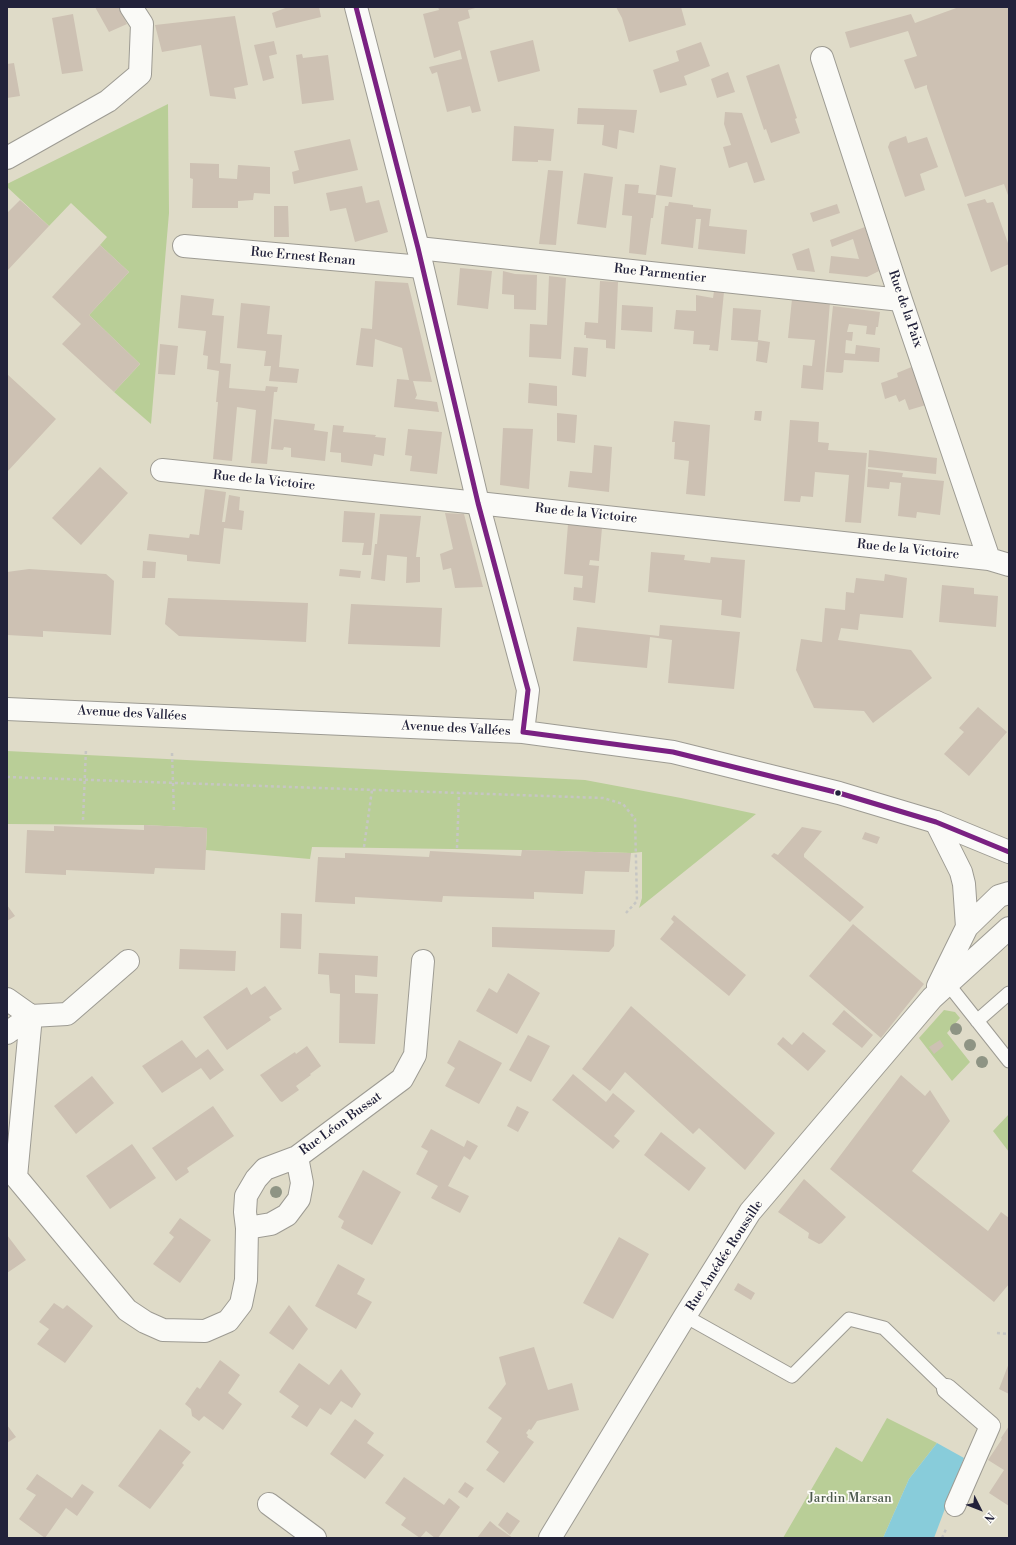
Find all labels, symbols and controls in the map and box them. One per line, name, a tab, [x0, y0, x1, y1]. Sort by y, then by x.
street label: Rue Ernest Renan	[250, 245, 356, 269]
street label: Rue Parmentier	[613, 261, 707, 287]
street label: Rue de la Paix	[884, 268, 926, 350]
street label: Rue de la Victoire	[212, 468, 316, 494]
street label: Rue de la Victoire	[534, 501, 638, 527]
street label: Rue de la Victoire	[856, 537, 960, 563]
street label: Avenue des Vallées	[77, 703, 187, 725]
street label: Avenue des Vallées	[401, 718, 511, 740]
unlabelled marker	[833, 788, 843, 798]
street label: Rue Léon Bussat	[297, 1089, 385, 1159]
street label: Rue Amédée Roussille	[683, 1198, 767, 1314]
north arrow	[960, 1489, 1000, 1529]
park label: Jardin Marsan	[808, 1491, 892, 1507]
text: N	[981, 1509, 997, 1525]

